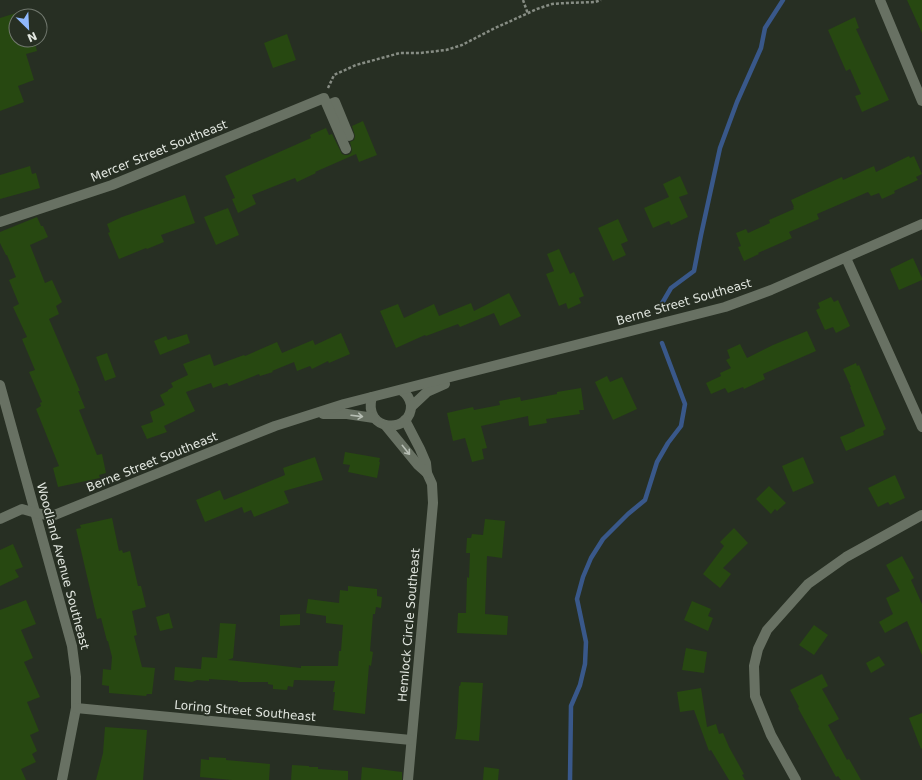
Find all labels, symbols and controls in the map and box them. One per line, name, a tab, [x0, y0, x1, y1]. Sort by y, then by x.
north arrow	[8, 8, 48, 48]
text: N	[25, 29, 39, 44]
street label: Mercer Street Southeast	[89, 117, 230, 185]
street label: Berne Street Southeast	[615, 276, 753, 328]
one-way arrow	[350, 412, 363, 420]
street label: Berne Street Southeast	[84, 429, 220, 495]
one-way arrow	[401, 444, 410, 455]
street label: Woodland Avenue Southeast	[34, 481, 92, 651]
street label: Hemlock Circle Southeast	[395, 547, 423, 702]
street label: Loring Street Southeast	[174, 698, 317, 724]

